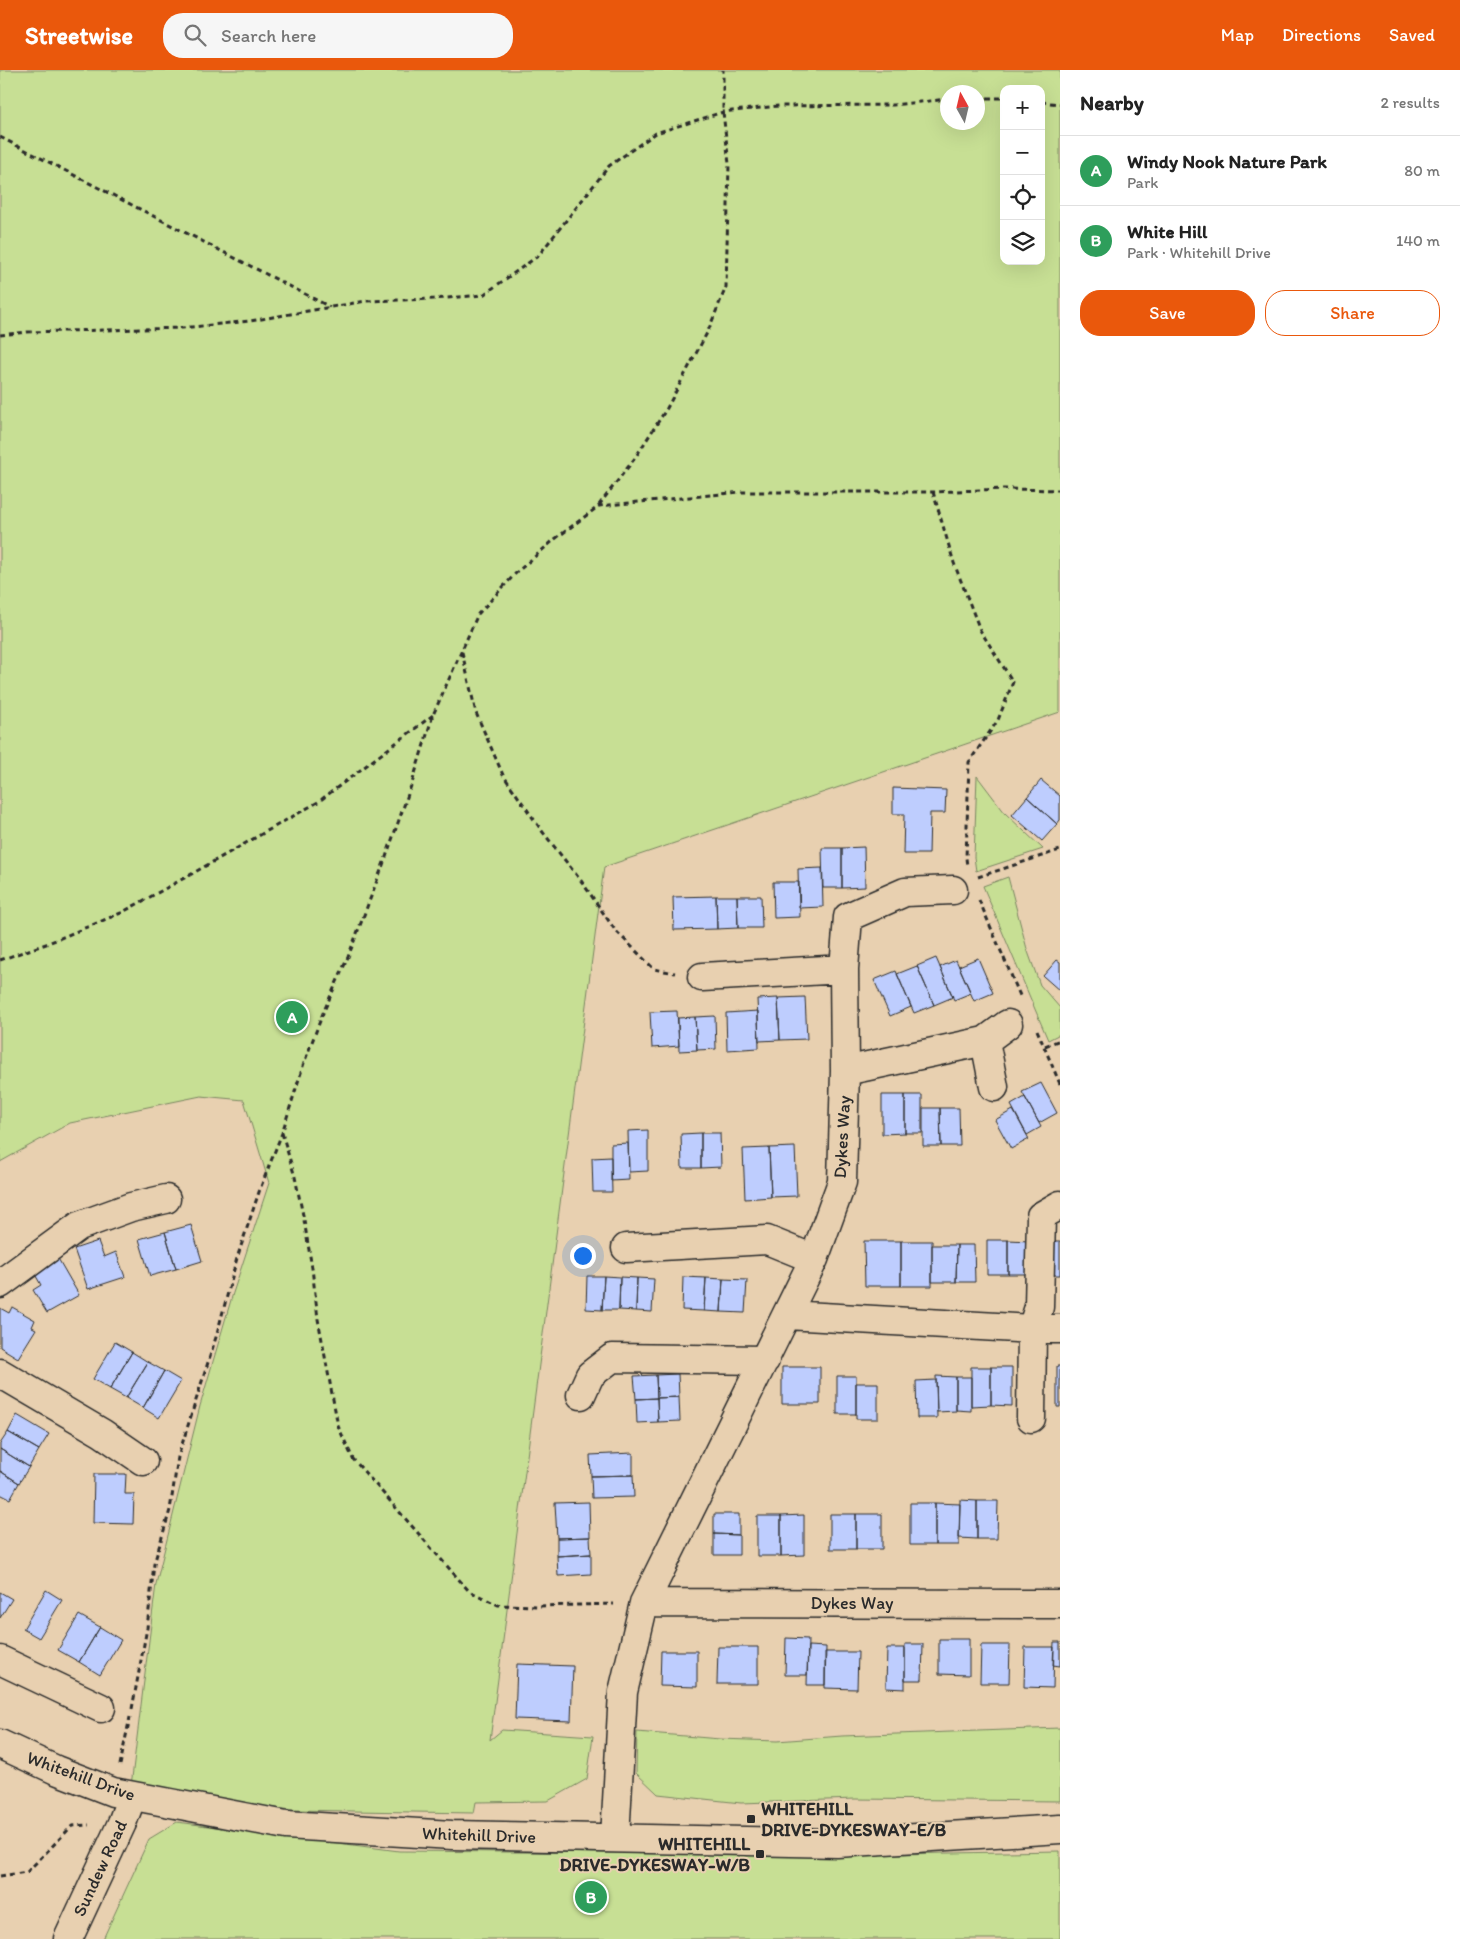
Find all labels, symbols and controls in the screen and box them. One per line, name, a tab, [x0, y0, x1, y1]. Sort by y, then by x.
search box	[163, 13, 513, 58]
text: Streetwise	[25, 21, 133, 50]
icon: search	[181, 21, 209, 49]
text: Search here	[221, 24, 316, 47]
text: Map	[1221, 24, 1254, 46]
text: Directions	[1282, 24, 1361, 46]
text: Saved	[1389, 24, 1435, 46]
north arrow	[940, 85, 985, 130]
map controls	[1000, 85, 1045, 265]
button: +	[1000, 85, 1045, 130]
text: Nearby	[1080, 90, 1144, 115]
text: 2 results	[1380, 93, 1440, 112]
button: −	[1000, 130, 1045, 175]
text: Windy Nook Nature Park	[1127, 150, 1327, 173]
text: A	[1091, 161, 1101, 180]
text: 80 m	[1404, 161, 1440, 180]
text: Park	[1127, 173, 1158, 192]
button: locate	[1000, 175, 1045, 220]
button: layers	[1000, 220, 1045, 265]
text: White Hill	[1127, 220, 1207, 243]
text: B	[1091, 231, 1101, 250]
text: 140 m	[1396, 231, 1440, 250]
text: Park · Whitehill Drive	[1127, 243, 1271, 262]
button: Save	[1080, 290, 1255, 336]
button: Share	[1265, 290, 1440, 336]
pin: A	[276, 998, 308, 1036]
street label: Dykes Way	[829, 1094, 855, 1179]
your location	[570, 1243, 596, 1269]
street label: Dykes Way	[811, 1592, 894, 1614]
street label: Whitehill Drive	[24, 1746, 138, 1806]
place label: WHITEHILL DRIVE-DYKESWAY-E/B	[761, 1798, 946, 1841]
marker: WHITEHILL DRIVE-DYKESWAY-E/B	[745, 1813, 757, 1825]
street label: Sundew Road	[68, 1816, 132, 1920]
street label: Whitehill Drive	[422, 1822, 536, 1848]
place label: WHITEHILL DRIVE-DYKESWAY-W/B	[560, 1833, 751, 1876]
marker: WHITEHILL DRIVE-DYKESWAY-W/B	[754, 1848, 766, 1860]
pin: B	[575, 1878, 607, 1916]

